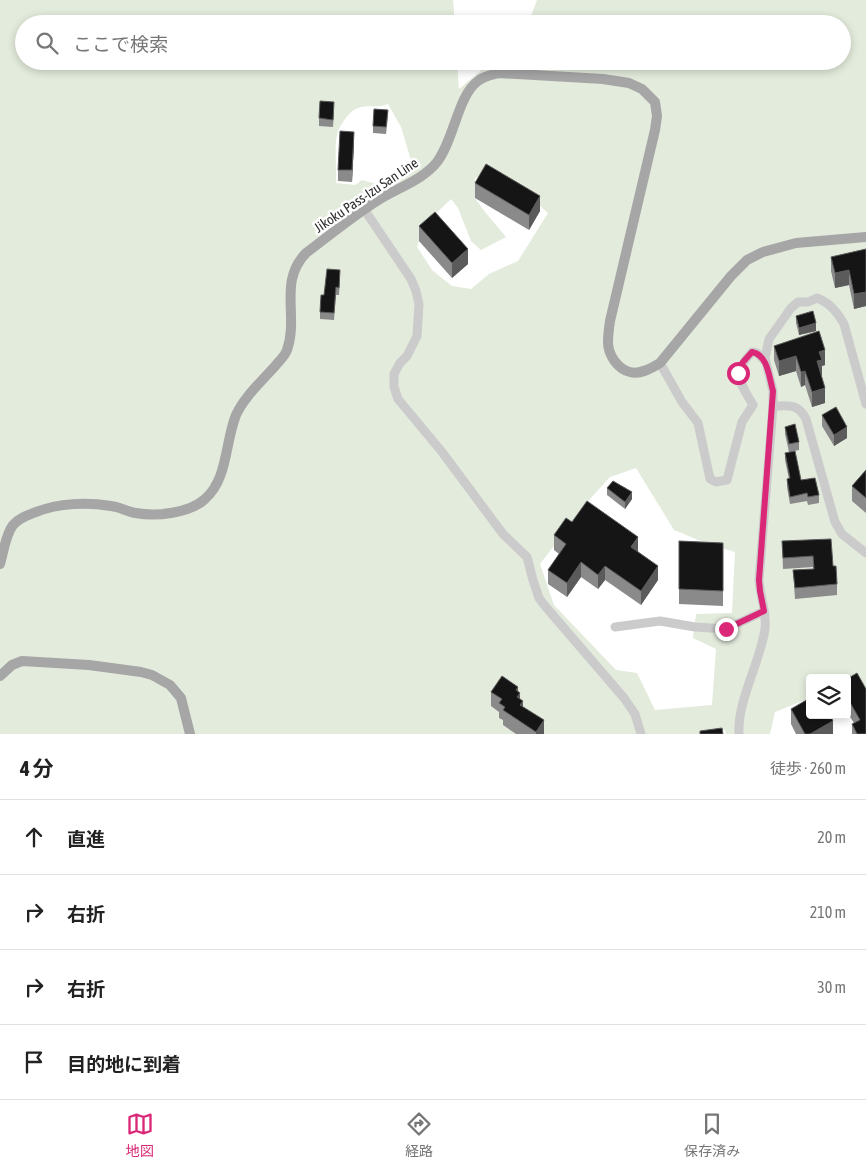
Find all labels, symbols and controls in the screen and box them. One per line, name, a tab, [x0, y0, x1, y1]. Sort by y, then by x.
search box	[15, 15, 851, 70]
icon: search	[33, 29, 61, 57]
text: ここで検索	[73, 33, 168, 55]
street label: Jikoku Pass-Izu San Line	[311, 154, 421, 236]
route start	[727, 362, 750, 385]
route end	[715, 618, 738, 641]
map controls	[806, 674, 851, 719]
button: layers	[806, 674, 851, 719]
text: 4 分	[20, 756, 54, 780]
text: 徒歩 · 260 m	[770, 759, 846, 777]
icon: ahead	[20, 823, 48, 851]
text: 直進	[67, 828, 105, 850]
text: 20 m	[817, 828, 846, 846]
icon: right	[20, 898, 48, 926]
text: 右折	[67, 903, 105, 925]
text: 210 m	[810, 903, 846, 921]
icon: right	[20, 973, 48, 1001]
text: 右折	[67, 978, 105, 1000]
text: 30 m	[817, 978, 846, 996]
icon: arrive	[20, 1048, 48, 1076]
text: 目的地に到着	[67, 1053, 181, 1075]
tab: 地図	[126, 1110, 154, 1160]
tab: 経路	[405, 1110, 433, 1160]
tab: 保存済み	[684, 1110, 740, 1160]

